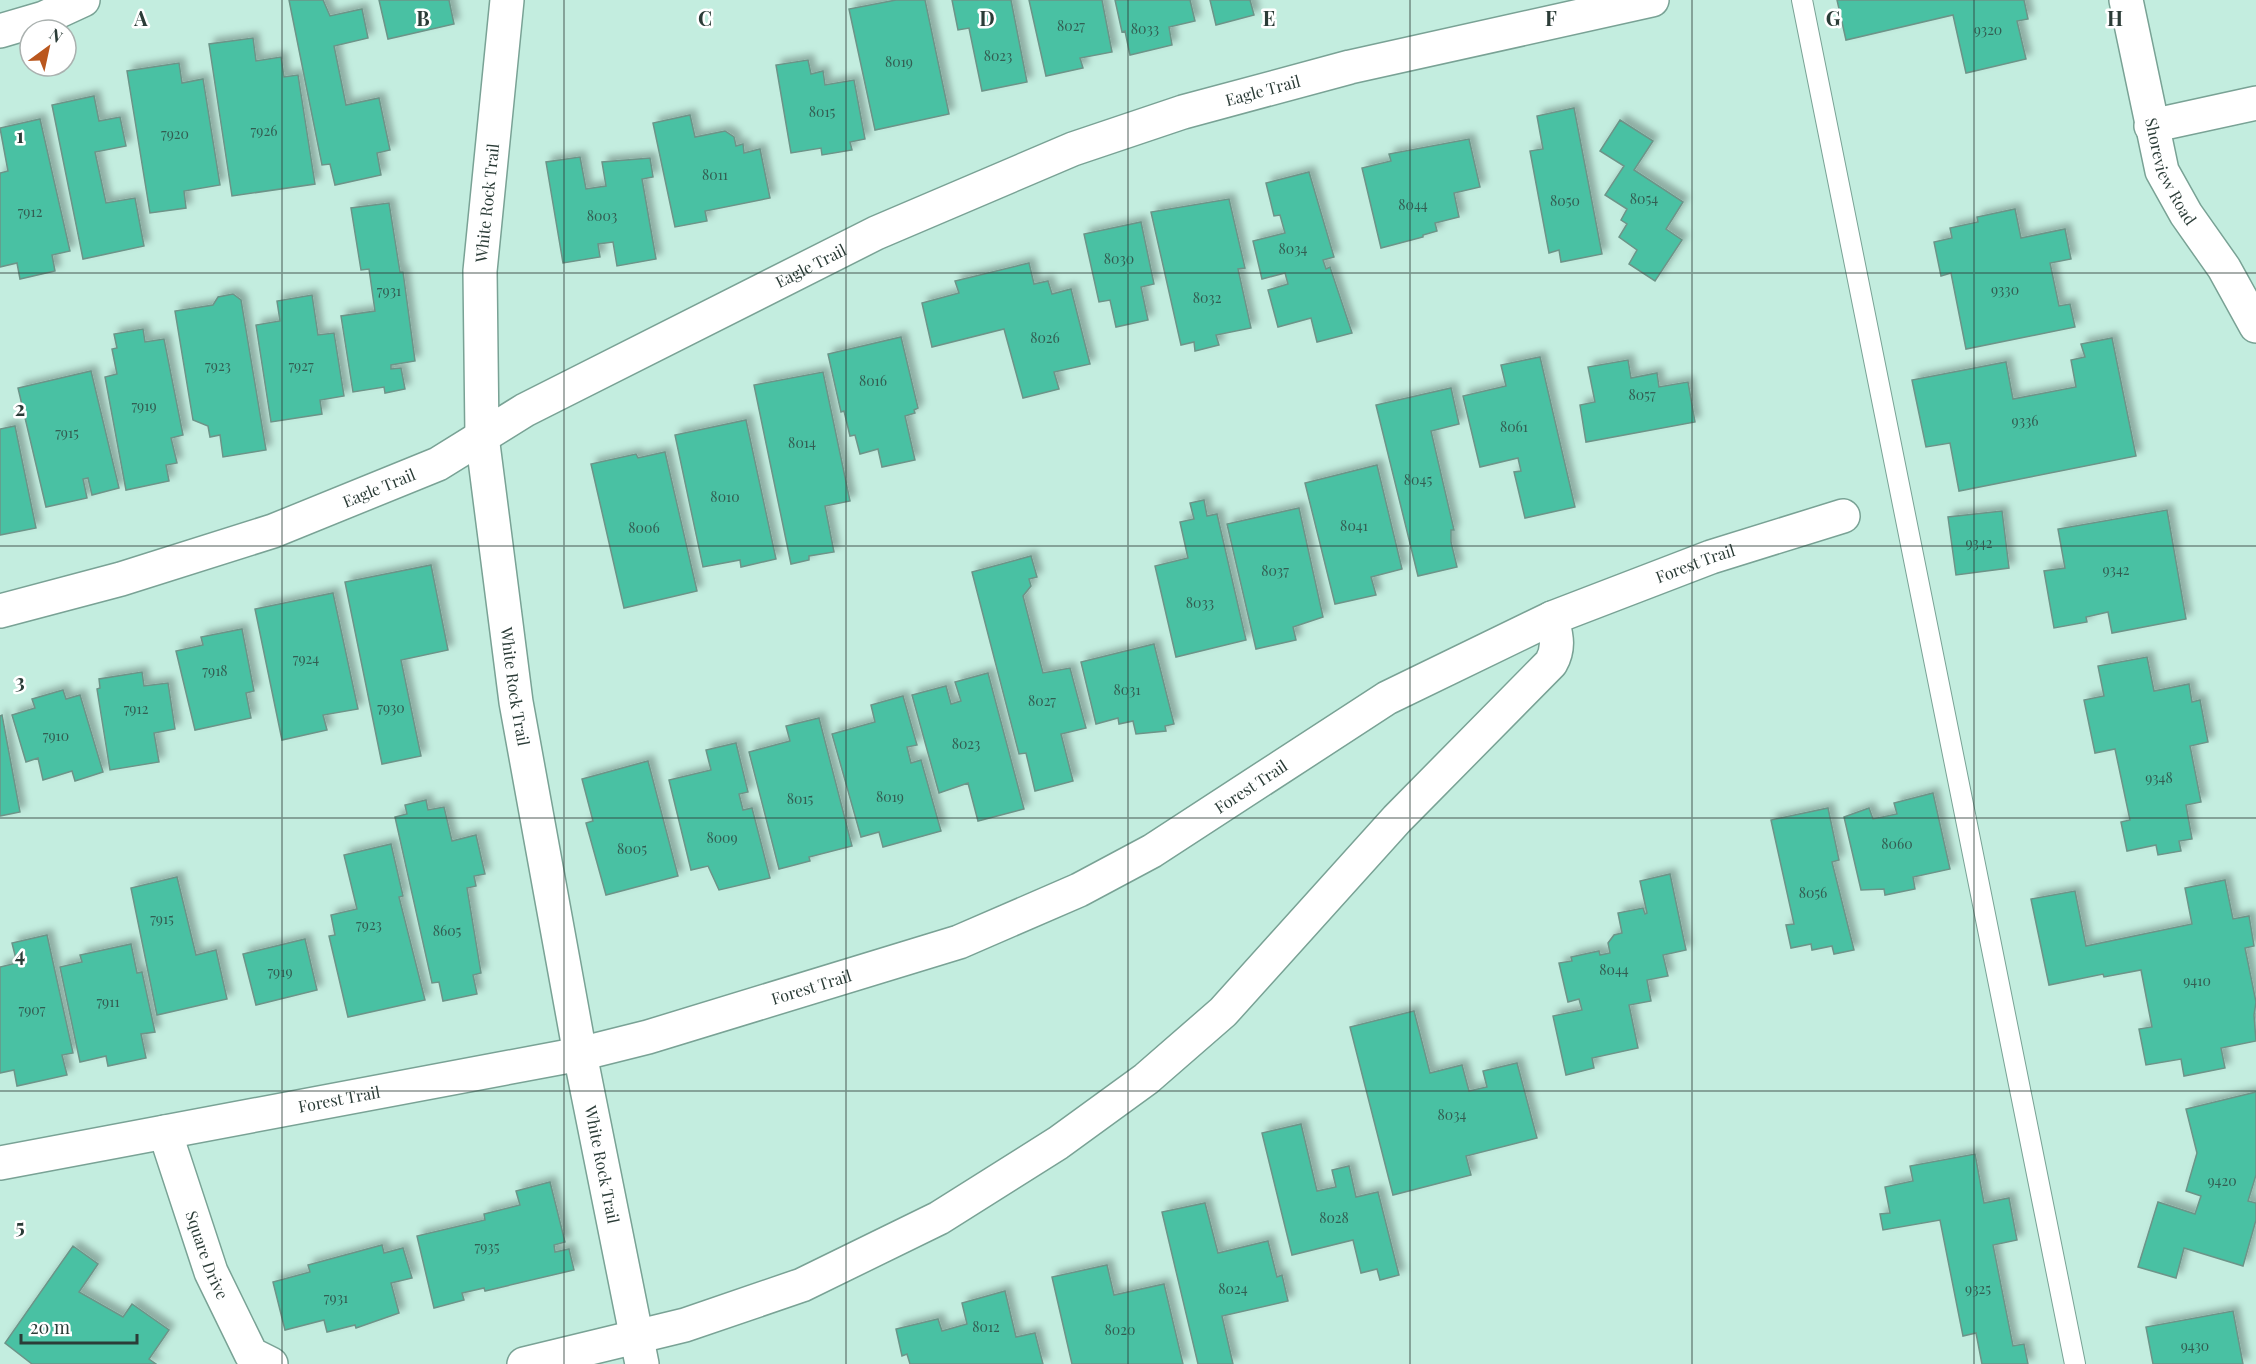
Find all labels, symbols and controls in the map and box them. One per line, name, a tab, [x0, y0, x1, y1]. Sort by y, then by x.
text: A	[133, 4, 148, 31]
text: B	[416, 4, 430, 31]
text: C	[698, 4, 712, 31]
text: D	[979, 4, 995, 31]
text: E	[1263, 4, 1275, 31]
text: F	[1545, 4, 1557, 31]
text: G	[1826, 4, 1841, 31]
text: H	[2107, 4, 2123, 31]
house number: 8027	[1057, 16, 1085, 35]
north arrow	[18, 18, 78, 78]
house number: 8033	[1131, 19, 1159, 38]
house number: 9320	[1974, 20, 2002, 39]
text: N	[46, 23, 67, 47]
house number: 8023	[984, 46, 1012, 65]
house number: 8019	[885, 52, 913, 71]
street label: Eagle Trail	[1223, 70, 1303, 110]
house number: 8015	[809, 102, 835, 121]
street label: Shoreview Road	[2141, 116, 2202, 229]
text: 1	[16, 121, 24, 148]
house number: 7926	[251, 121, 277, 140]
house number: 7920	[161, 124, 189, 143]
street label: White Rock Trail	[470, 142, 503, 265]
house number: 8011	[702, 165, 728, 184]
house number: 8054	[1630, 189, 1658, 208]
house number: 8050	[1550, 191, 1580, 210]
house number: 8044	[1398, 195, 1428, 214]
house number: 7912	[18, 202, 43, 221]
house number: 8003	[587, 206, 617, 225]
street label: Eagle Trail	[772, 239, 850, 292]
house number: 8034	[1279, 239, 1308, 258]
house number: 8030	[1104, 249, 1134, 268]
house number: 9330	[1991, 280, 2019, 299]
house number: 7931	[377, 281, 401, 300]
house number: 8032	[1193, 288, 1222, 307]
house number: 8026	[1030, 328, 1060, 347]
house number: 7923	[205, 356, 231, 375]
house number: 7927	[288, 356, 314, 375]
house number: 8016	[859, 371, 887, 390]
house number: 8057	[1628, 385, 1656, 404]
text: 2	[15, 394, 25, 421]
house number: 7919	[131, 396, 157, 415]
house number: 9336	[2012, 411, 2039, 430]
house number: 8061	[1500, 417, 1528, 436]
house number: 7915	[55, 423, 79, 442]
house number: 8014	[788, 433, 816, 452]
street label: Eagle Trail	[339, 463, 419, 512]
house number: 8045	[1404, 470, 1432, 489]
house number: 8010	[710, 487, 740, 506]
house number: 8041	[1340, 516, 1368, 535]
house number: 8006	[628, 518, 660, 537]
house number: 9342	[1965, 533, 1993, 552]
street label: Forest Trail	[1652, 539, 1738, 587]
house number: 9342	[2102, 560, 2130, 579]
house number: 8037	[1261, 561, 1289, 580]
house number: 8033	[1186, 593, 1214, 612]
street label: White Rock Trail	[496, 625, 535, 748]
house number: 7924	[293, 649, 319, 668]
house number: 7918	[202, 661, 228, 680]
text: 3	[15, 667, 25, 694]
house number: 8031	[1113, 680, 1141, 699]
house number: 8027	[1028, 691, 1056, 710]
house number: 7930	[377, 698, 405, 717]
house number: 7912	[124, 699, 149, 718]
house number: 7910	[43, 726, 69, 745]
house number: 8023	[952, 734, 980, 753]
street label: Forest Trail	[1210, 755, 1291, 818]
house number: 9348	[2145, 768, 2173, 787]
house number: 8019	[876, 787, 904, 806]
house number: 8015	[787, 789, 813, 808]
house number: 8009	[706, 828, 738, 847]
house number: 8060	[1881, 834, 1913, 853]
house number: 8005	[617, 839, 647, 858]
house number: 8056	[1799, 883, 1827, 902]
house number: 7915	[150, 909, 174, 928]
house number: 7923	[356, 915, 382, 934]
house number: 8605	[433, 921, 462, 940]
text: 4	[15, 940, 25, 967]
house number: 8044	[1599, 960, 1629, 979]
house number: 7919	[267, 962, 293, 981]
street label: Forest Trail	[768, 964, 854, 1009]
house number: 9410	[2183, 971, 2211, 990]
house number: 7911	[96, 992, 120, 1011]
house number: 7907	[19, 1000, 46, 1019]
street label: Forest Trail	[296, 1081, 382, 1117]
street label: White Rock Trail	[580, 1103, 625, 1226]
house number: 8034	[1438, 1105, 1467, 1124]
house number: 9420	[2207, 1171, 2237, 1190]
street label: Square Drive	[182, 1208, 234, 1303]
house number: 8028	[1319, 1208, 1349, 1227]
text: 5	[15, 1212, 25, 1239]
house number: 7935	[475, 1237, 500, 1256]
house number: 8024	[1218, 1279, 1248, 1298]
house number: 9325	[1965, 1279, 1991, 1298]
house number: 7931	[324, 1288, 348, 1307]
scale bar	[21, 1307, 136, 1345]
text: 20 m	[30, 1315, 70, 1339]
house number: 8012	[972, 1317, 1000, 1336]
house number: 8020	[1105, 1320, 1135, 1339]
house number: 9430	[2181, 1336, 2209, 1355]

